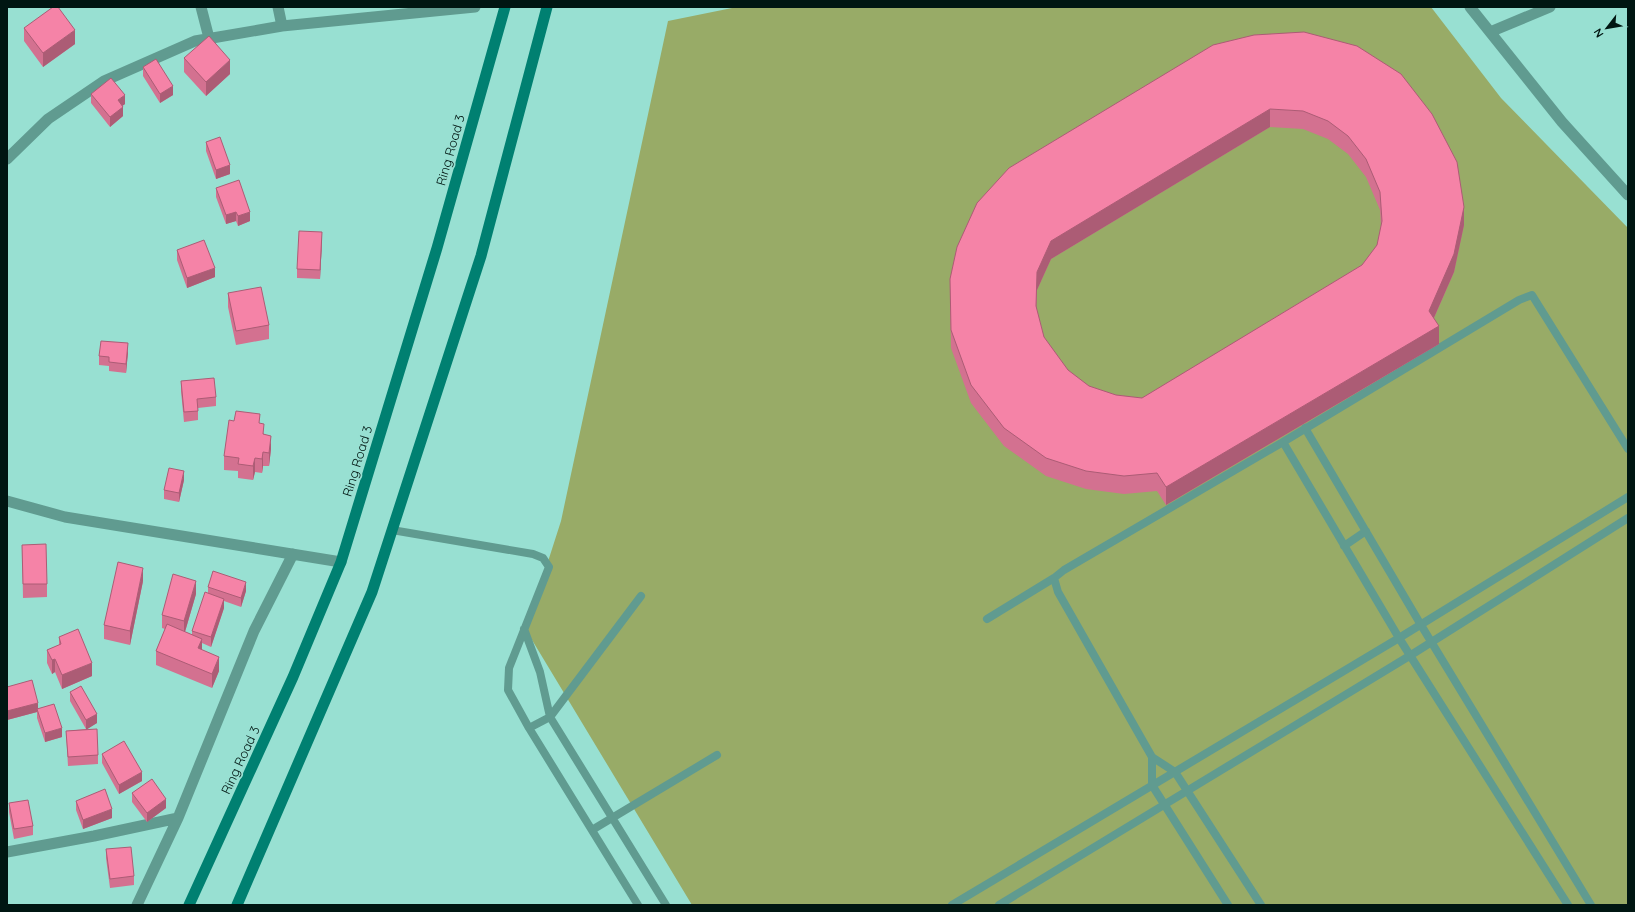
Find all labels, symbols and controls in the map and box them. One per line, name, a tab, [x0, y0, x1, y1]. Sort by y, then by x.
north arrow	[1587, 8, 1627, 48]
text: N	[1590, 26, 1607, 40]
street label: Ring Road 3	[432, 112, 468, 187]
street label: Ring Road 3	[339, 423, 375, 498]
street label: Ring Road 3	[217, 723, 263, 797]

